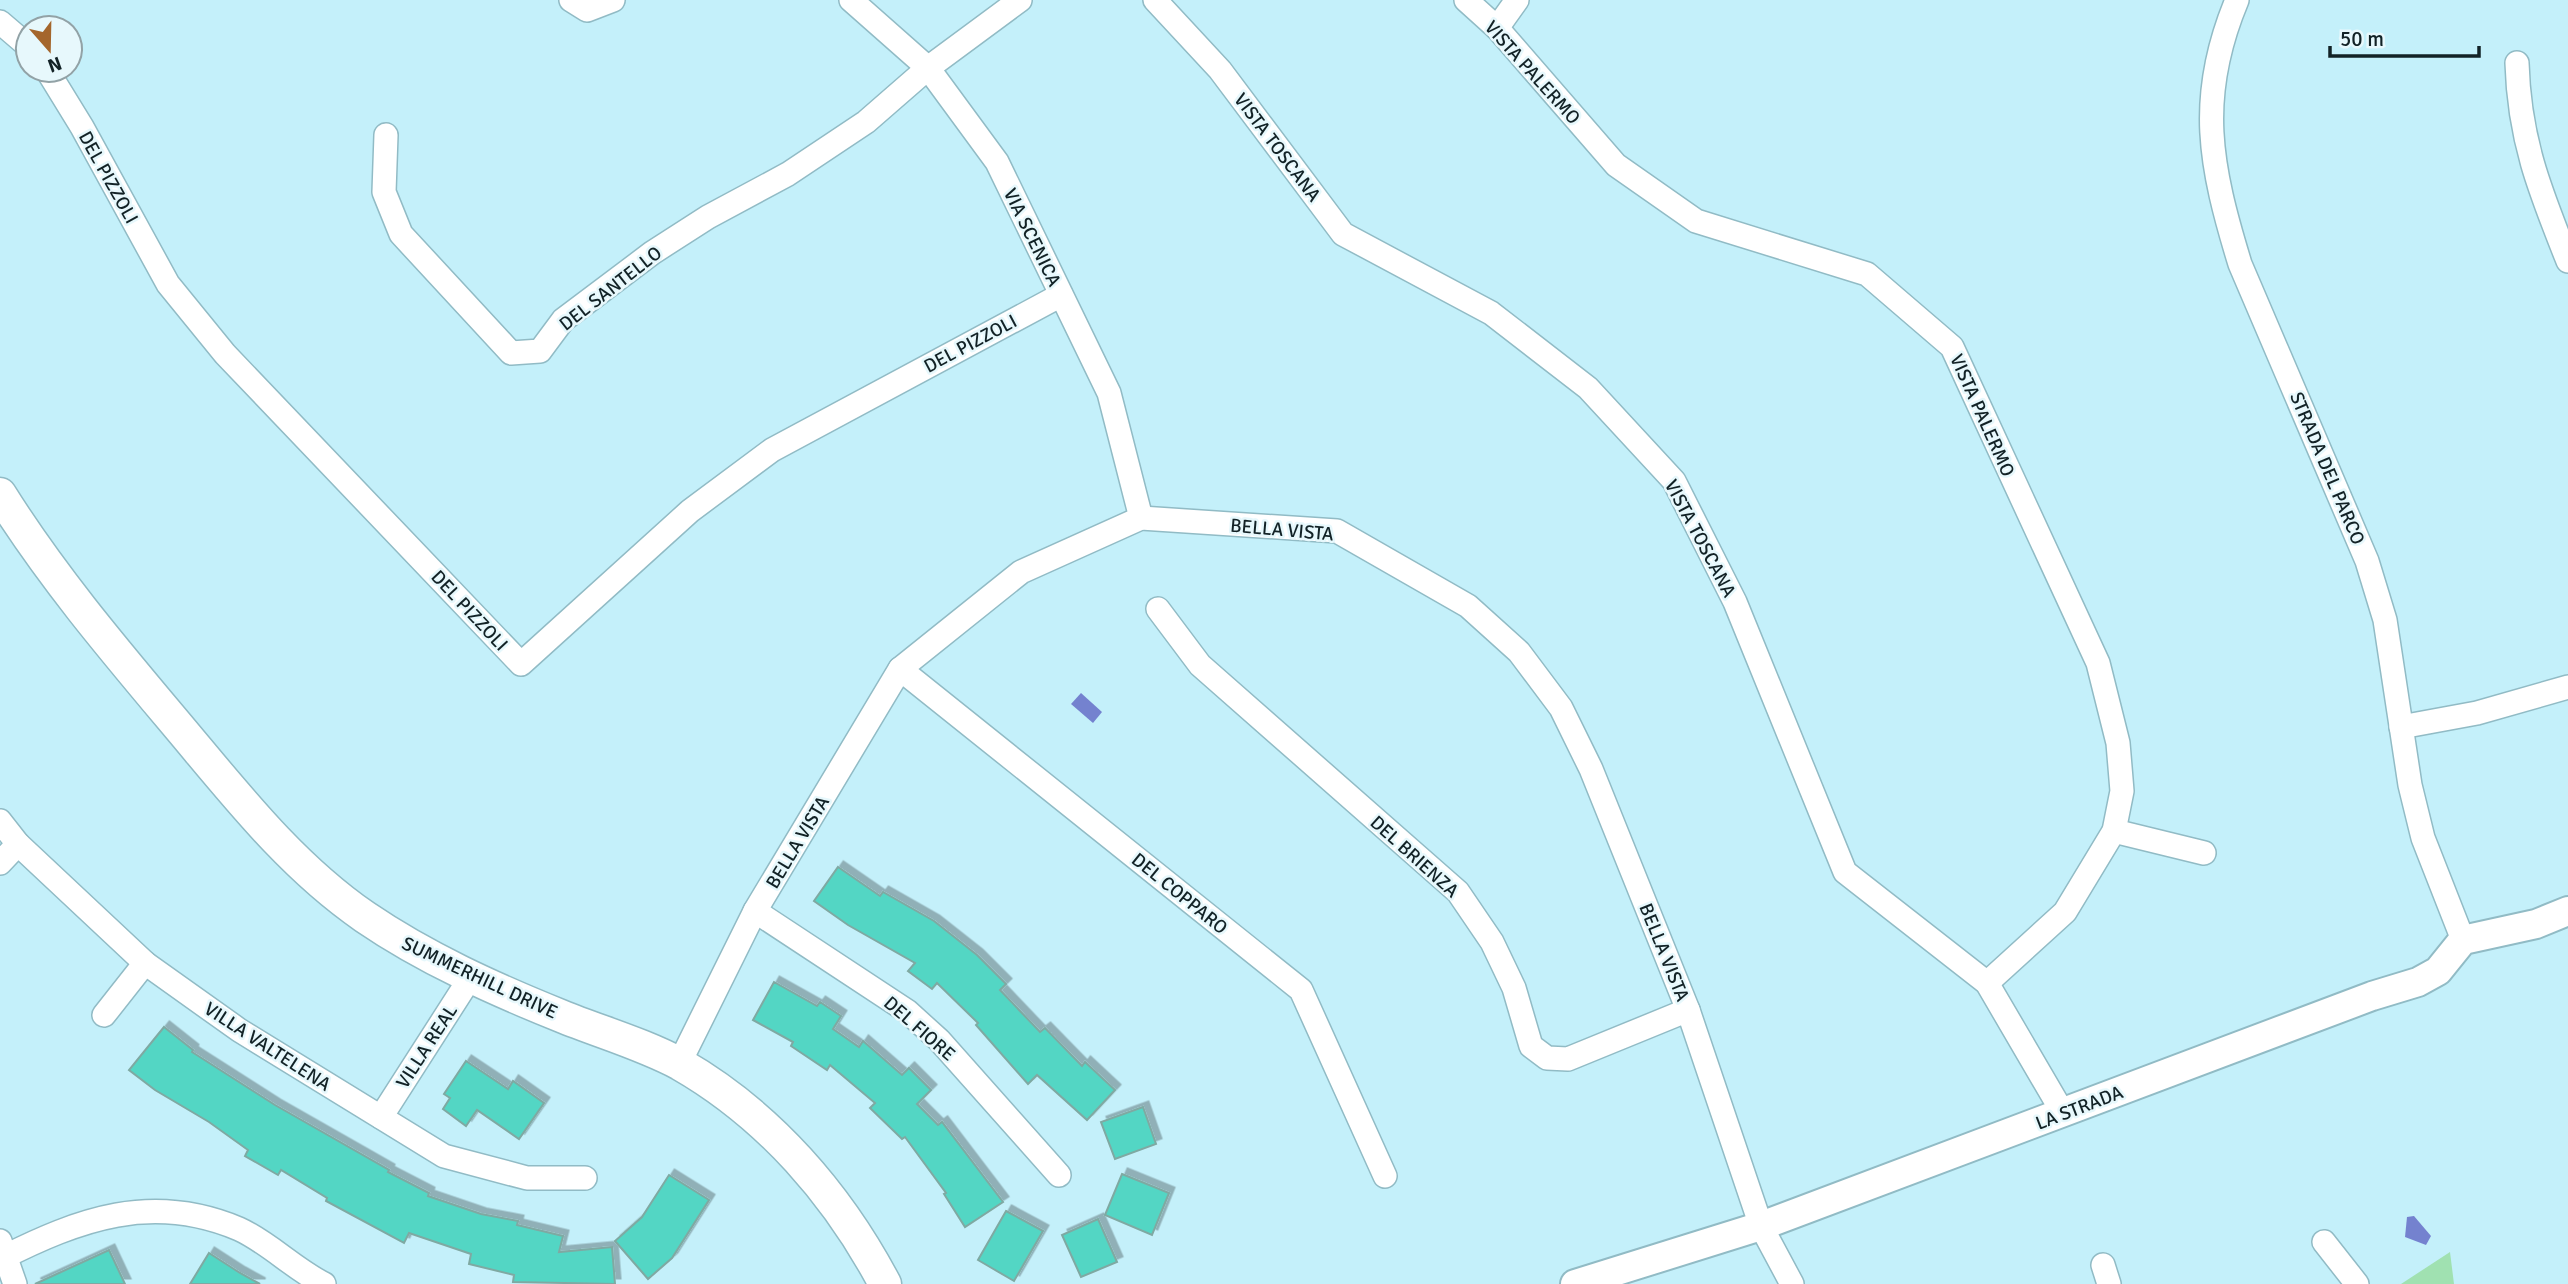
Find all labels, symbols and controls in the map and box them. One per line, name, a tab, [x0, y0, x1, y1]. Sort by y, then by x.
north arrow	[14, 14, 84, 84]
scale bar	[2330, 14, 2479, 58]
street label: VISTA PALERMO	[1479, 16, 1585, 130]
text: 50 m	[2340, 26, 2384, 52]
text: N	[44, 50, 65, 78]
street label: VISTA TOSCANA	[1229, 88, 1326, 207]
street label: DEL PIZZOLI	[73, 127, 143, 228]
street label: VIA SCENICA	[998, 184, 1066, 291]
street label: DEL SANTELLO	[554, 241, 667, 336]
street label: DEL PIZZOLI	[920, 309, 1021, 378]
street label: VISTA PALERMO	[1944, 350, 2020, 480]
street label: STRADA DEL PARCO	[2284, 388, 2370, 548]
street label: VISTA TOSCANA	[1659, 475, 1741, 602]
street label: BELLA VISTA	[1229, 514, 1335, 547]
street label: DEL PIZZOLI	[426, 565, 513, 656]
street label: BELLA VISTA	[761, 792, 835, 893]
street label: DEL BRIENZA	[1365, 811, 1464, 903]
street label: DEL COPPARO	[1127, 848, 1232, 940]
street label: BELLA VISTA	[1633, 900, 1695, 1005]
street label: SUMMERHILL DRIVE	[398, 931, 561, 1025]
street label: DEL FIORE	[879, 991, 960, 1066]
street label: VILLA VALTELENA	[200, 997, 336, 1097]
street label: VILLA REAL	[391, 1000, 463, 1093]
street label: LA STRADA	[2032, 1080, 2127, 1136]

